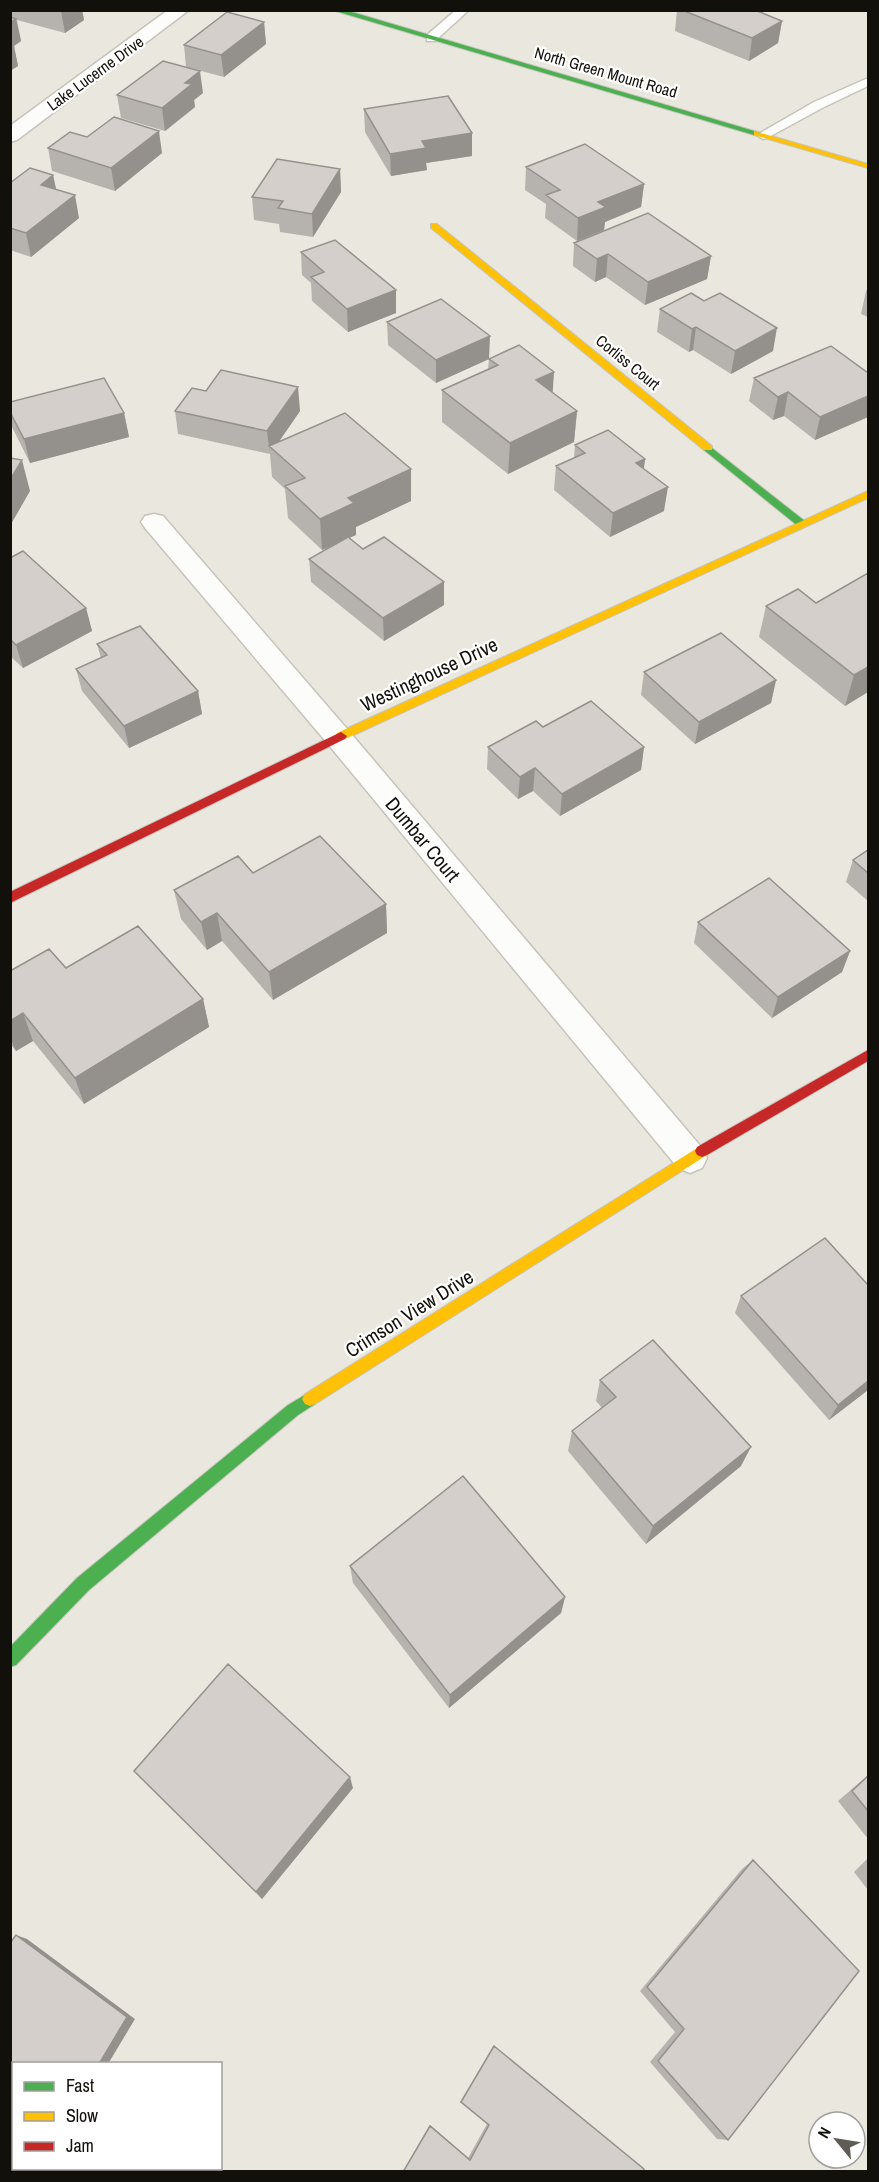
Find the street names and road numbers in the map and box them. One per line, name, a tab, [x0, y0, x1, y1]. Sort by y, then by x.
street label: Lake Lucerne Drive	[42, 30, 148, 116]
street label: North Green Mount Road	[532, 41, 680, 103]
street label: Corliss Court	[591, 329, 665, 395]
street label: Westinghouse Drive	[356, 630, 502, 718]
street label: Dumbar Court	[380, 791, 467, 887]
street label: Crimson View Drive	[340, 1263, 478, 1363]

